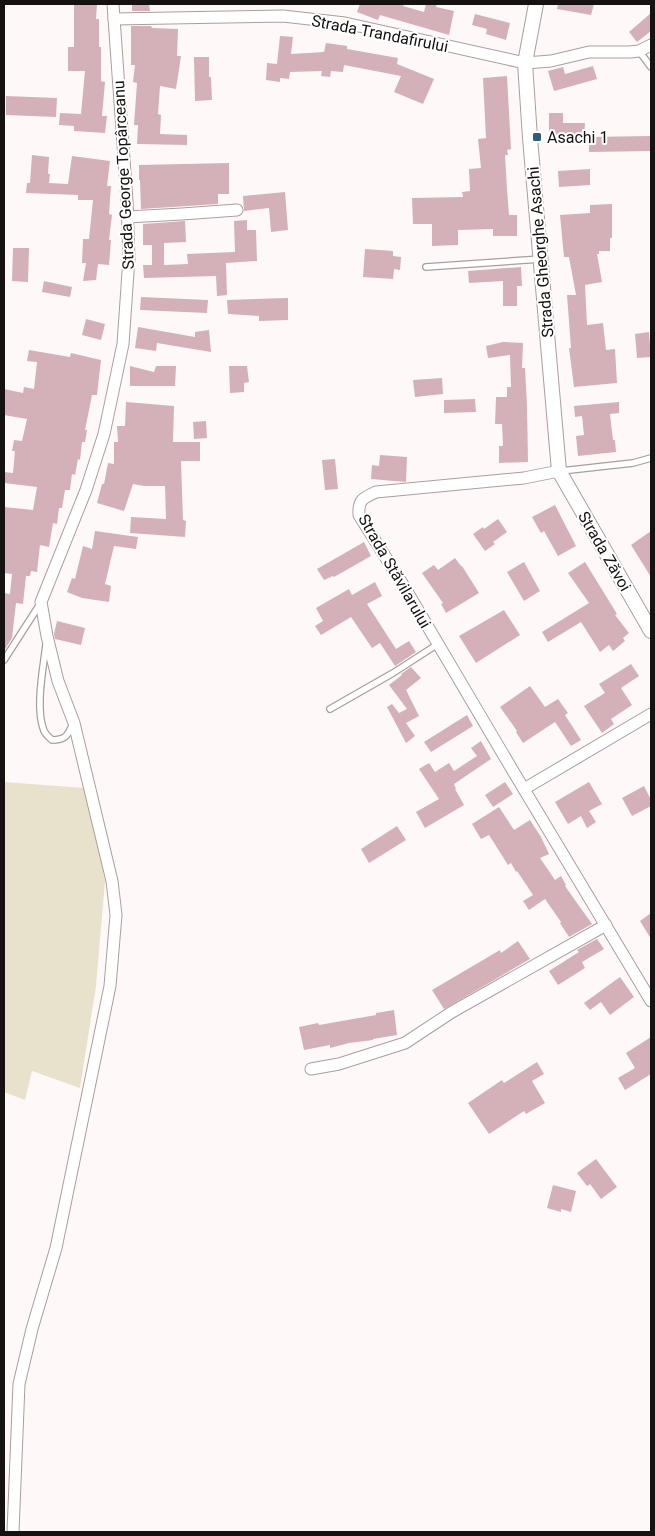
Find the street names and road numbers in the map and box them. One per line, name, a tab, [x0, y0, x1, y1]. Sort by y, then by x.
street label: Strada Trandafirului	[310, 11, 450, 56]
street label: Strada George Topârceanu	[109, 80, 138, 270]
street label: Strada Gheorghe Asachi	[524, 166, 557, 338]
street label: Strada Zăvoi	[574, 508, 635, 595]
street label: Strada Stăvilarului	[354, 511, 435, 632]

